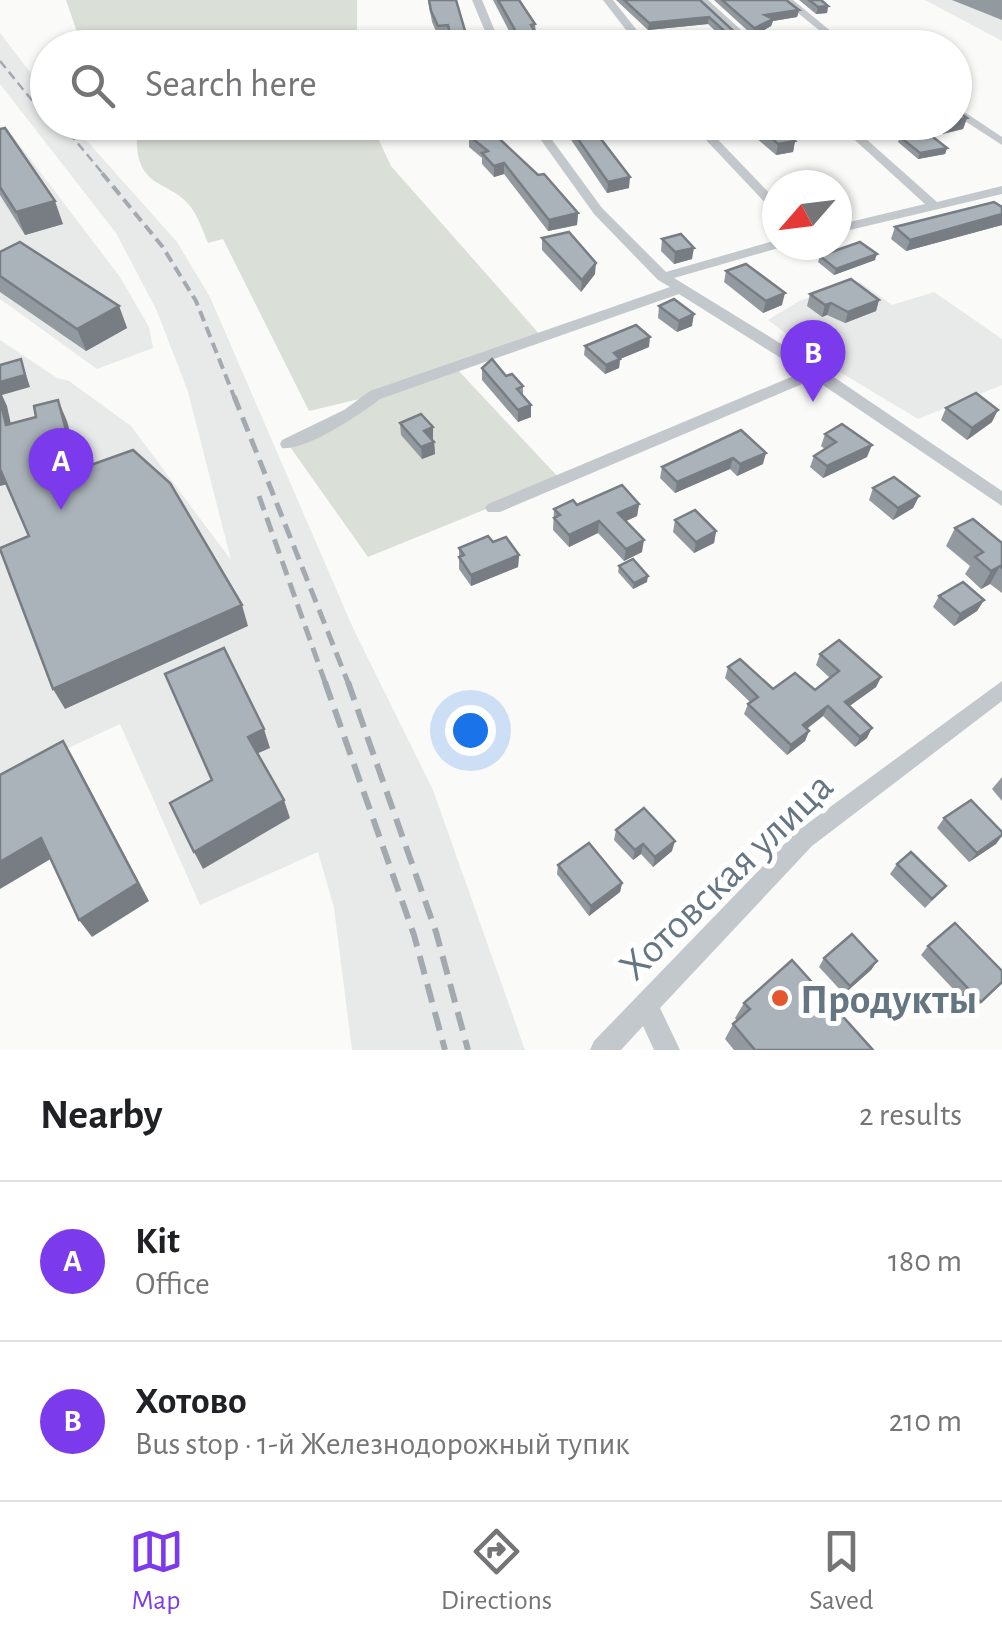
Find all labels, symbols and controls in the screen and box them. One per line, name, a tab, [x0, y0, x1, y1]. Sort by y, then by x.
search box	[30, 30, 972, 140]
icon: search	[65, 58, 120, 113]
text: Search here	[145, 66, 317, 104]
north arrow	[762, 170, 852, 260]
pin: B	[780, 320, 846, 402]
pin: A	[28, 428, 94, 510]
your location	[445, 705, 496, 756]
street label: Хотовская улица	[612, 765, 841, 988]
place label: Продукты	[800, 979, 977, 1021]
marker: Продукты	[769, 987, 791, 1009]
text: Nearby	[40, 1094, 163, 1136]
text: 2 results	[859, 1099, 962, 1131]
text: Kit	[135, 1223, 180, 1261]
text: A	[63, 1245, 82, 1277]
text: 180 m	[888, 1245, 962, 1277]
text: Office	[135, 1268, 210, 1300]
text: Хотово	[135, 1383, 247, 1421]
text: B	[63, 1405, 82, 1437]
text: 210 m	[889, 1405, 962, 1437]
text: Bus stop · 1-й Железнодорожный тупик	[135, 1428, 630, 1460]
tab: Map	[129, 1524, 184, 1618]
tab: Directions	[441, 1524, 552, 1618]
tab: Saved	[809, 1524, 873, 1618]

